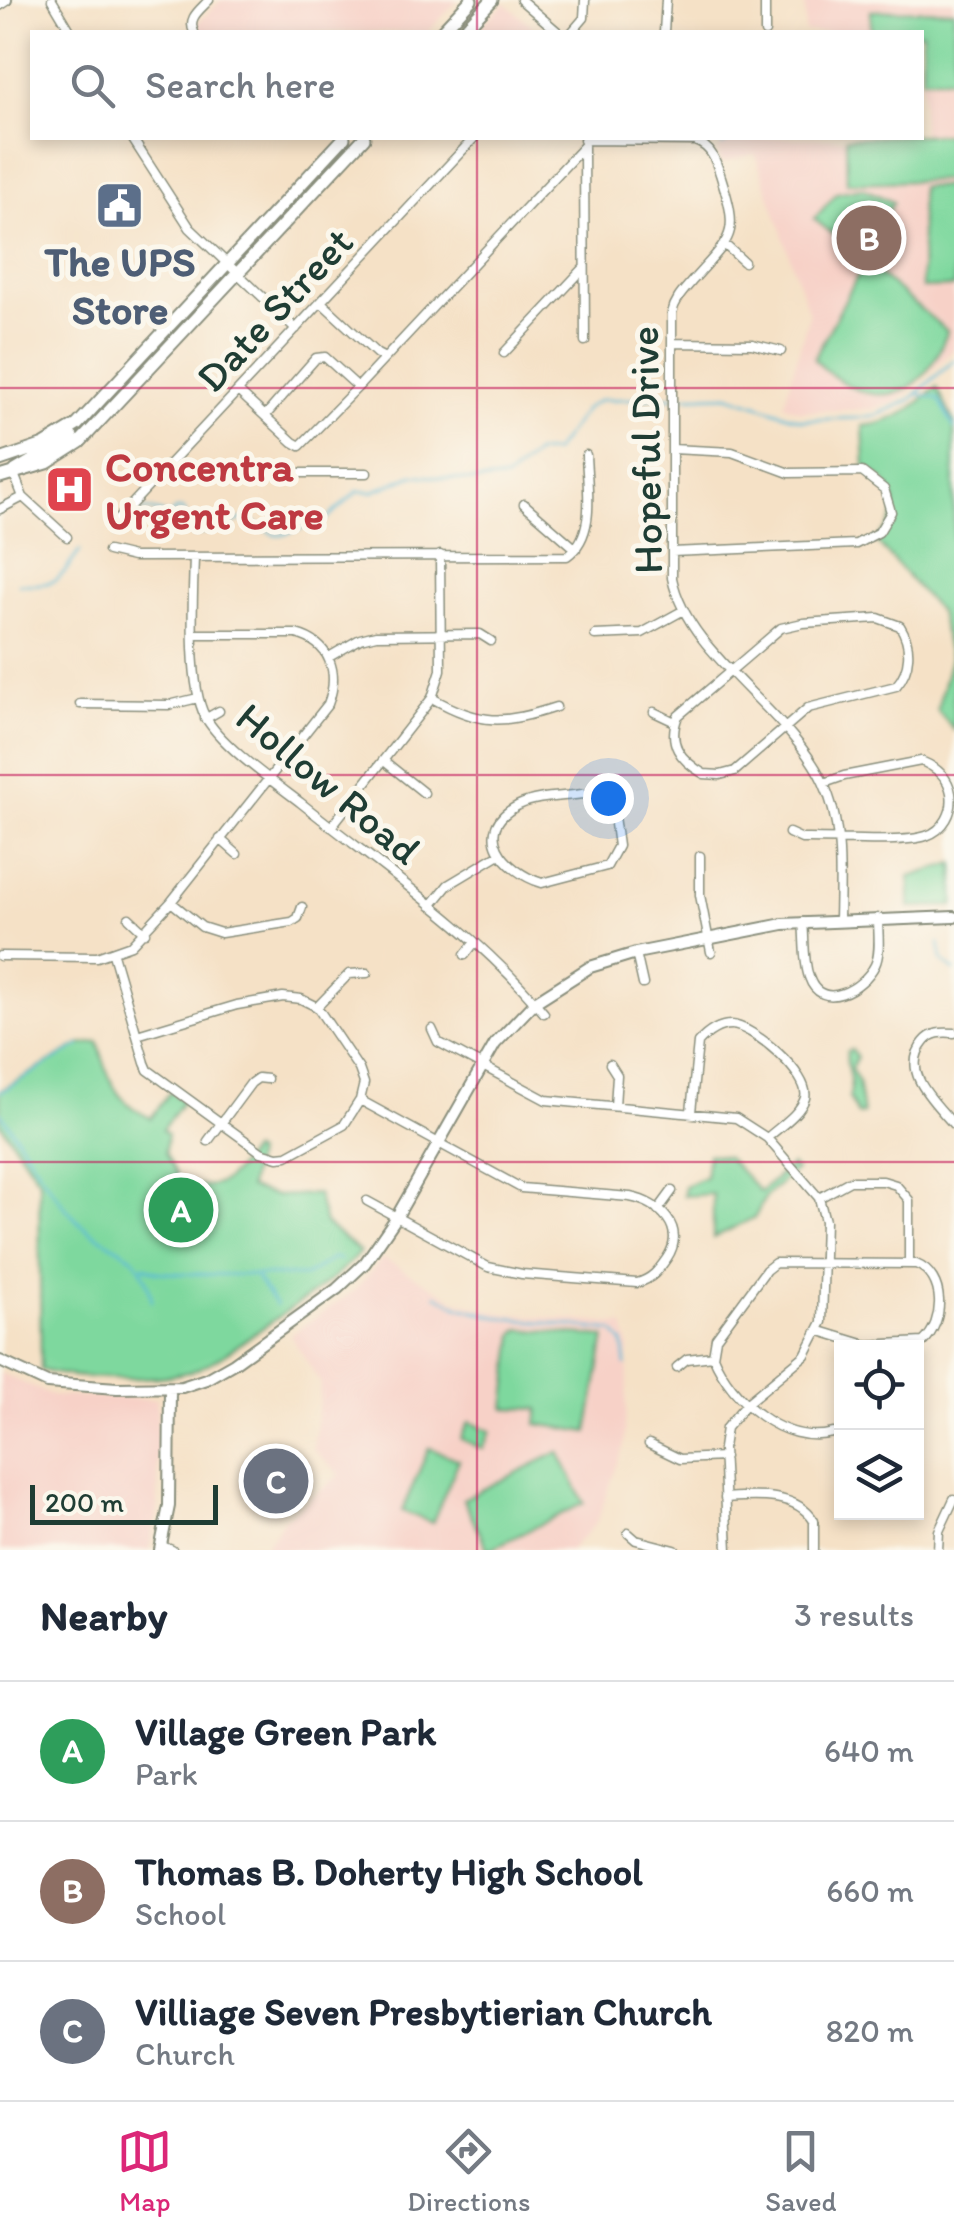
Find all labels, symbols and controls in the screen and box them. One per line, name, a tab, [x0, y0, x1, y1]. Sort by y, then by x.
search box	[30, 30, 924, 140]
icon: search	[65, 58, 120, 113]
text: Search here	[145, 62, 336, 108]
public building icon: The UPS Store	[94, 179, 146, 231]
pin: B	[836, 200, 902, 276]
street label: Date Street	[185, 216, 364, 402]
place label: The UPS Store	[43, 236, 196, 335]
street label: Hopeful Drive	[618, 326, 673, 574]
place label: Concentra Urgent Care	[105, 441, 324, 540]
hospital icon: Concentra Urgent Care	[44, 464, 96, 516]
street label: Hollow Road	[226, 691, 431, 875]
your location	[583, 773, 634, 824]
pin: A	[148, 1172, 214, 1248]
map controls	[834, 1340, 924, 1520]
button: locate	[834, 1340, 924, 1430]
button: layers	[834, 1430, 924, 1520]
pin: C	[244, 1444, 308, 1518]
scale bar	[30, 1480, 218, 1524]
text: 200 m	[45, 1485, 124, 1519]
text: Nearby	[40, 1590, 167, 1641]
text: 3 results	[794, 1596, 914, 1634]
text: Village Green Park	[135, 1709, 436, 1755]
text: A	[62, 1732, 83, 1770]
text: 640 m	[824, 1732, 914, 1770]
text: Park	[135, 1755, 198, 1793]
text: Thomas B. Doherty High School	[135, 1849, 643, 1895]
text: B	[62, 1872, 83, 1910]
text: 660 m	[826, 1872, 914, 1910]
text: School	[135, 1895, 226, 1933]
text: Villiage Seven Presbytierian Church	[135, 1989, 712, 2035]
text: C	[62, 2012, 83, 2050]
text: 820 m	[826, 2012, 914, 2050]
text: Church	[135, 2035, 235, 2073]
tab: Map	[117, 2124, 172, 2218]
tab: Directions	[407, 2124, 530, 2218]
tab: Saved	[765, 2124, 837, 2218]

